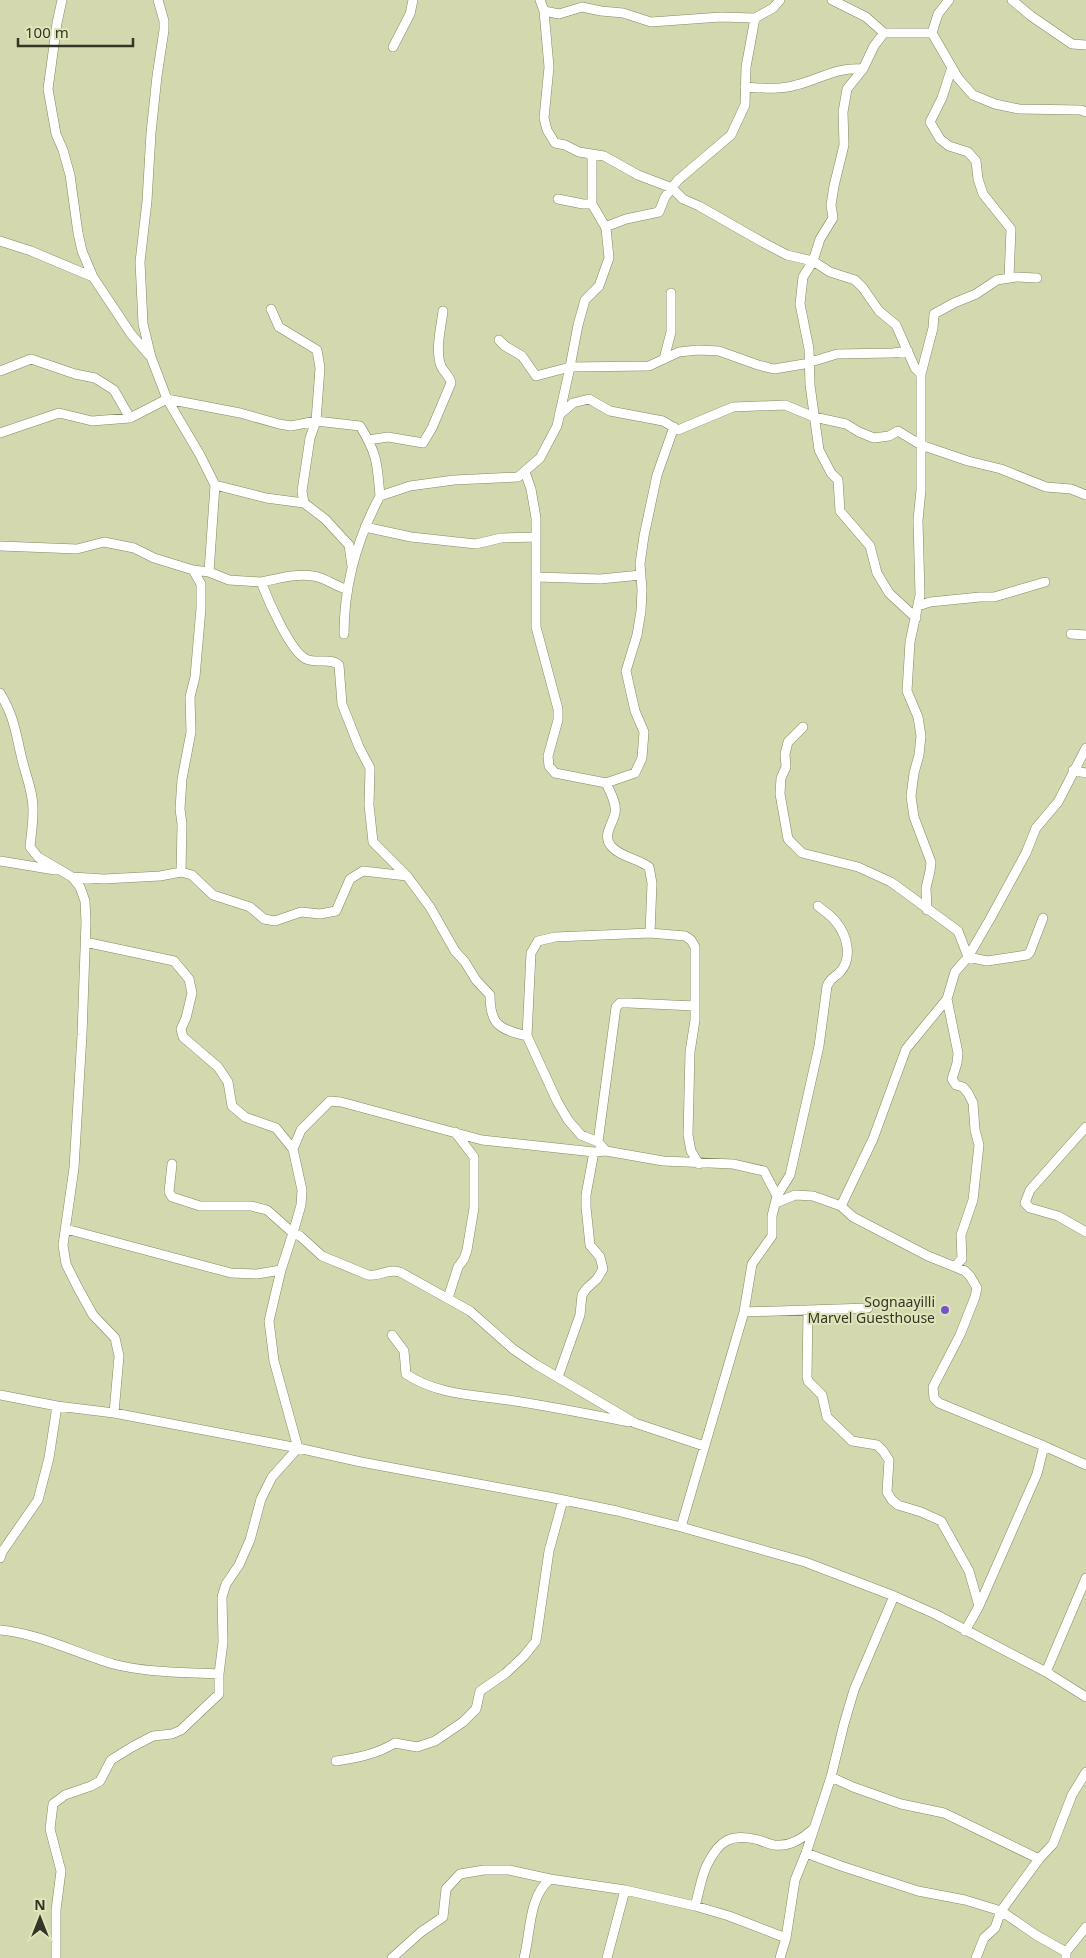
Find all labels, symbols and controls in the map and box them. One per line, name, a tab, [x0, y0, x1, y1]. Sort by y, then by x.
scale bar	[18, 15, 132, 47]
text: 100 m	[25, 22, 69, 42]
place label: Sognaayilli Marvel Guesthouse	[808, 1292, 935, 1327]
marker: Sognaayilli Marvel Guesthouse	[939, 1304, 951, 1316]
north arrow	[15, 1893, 65, 1943]
text: N	[34, 1895, 46, 1914]

